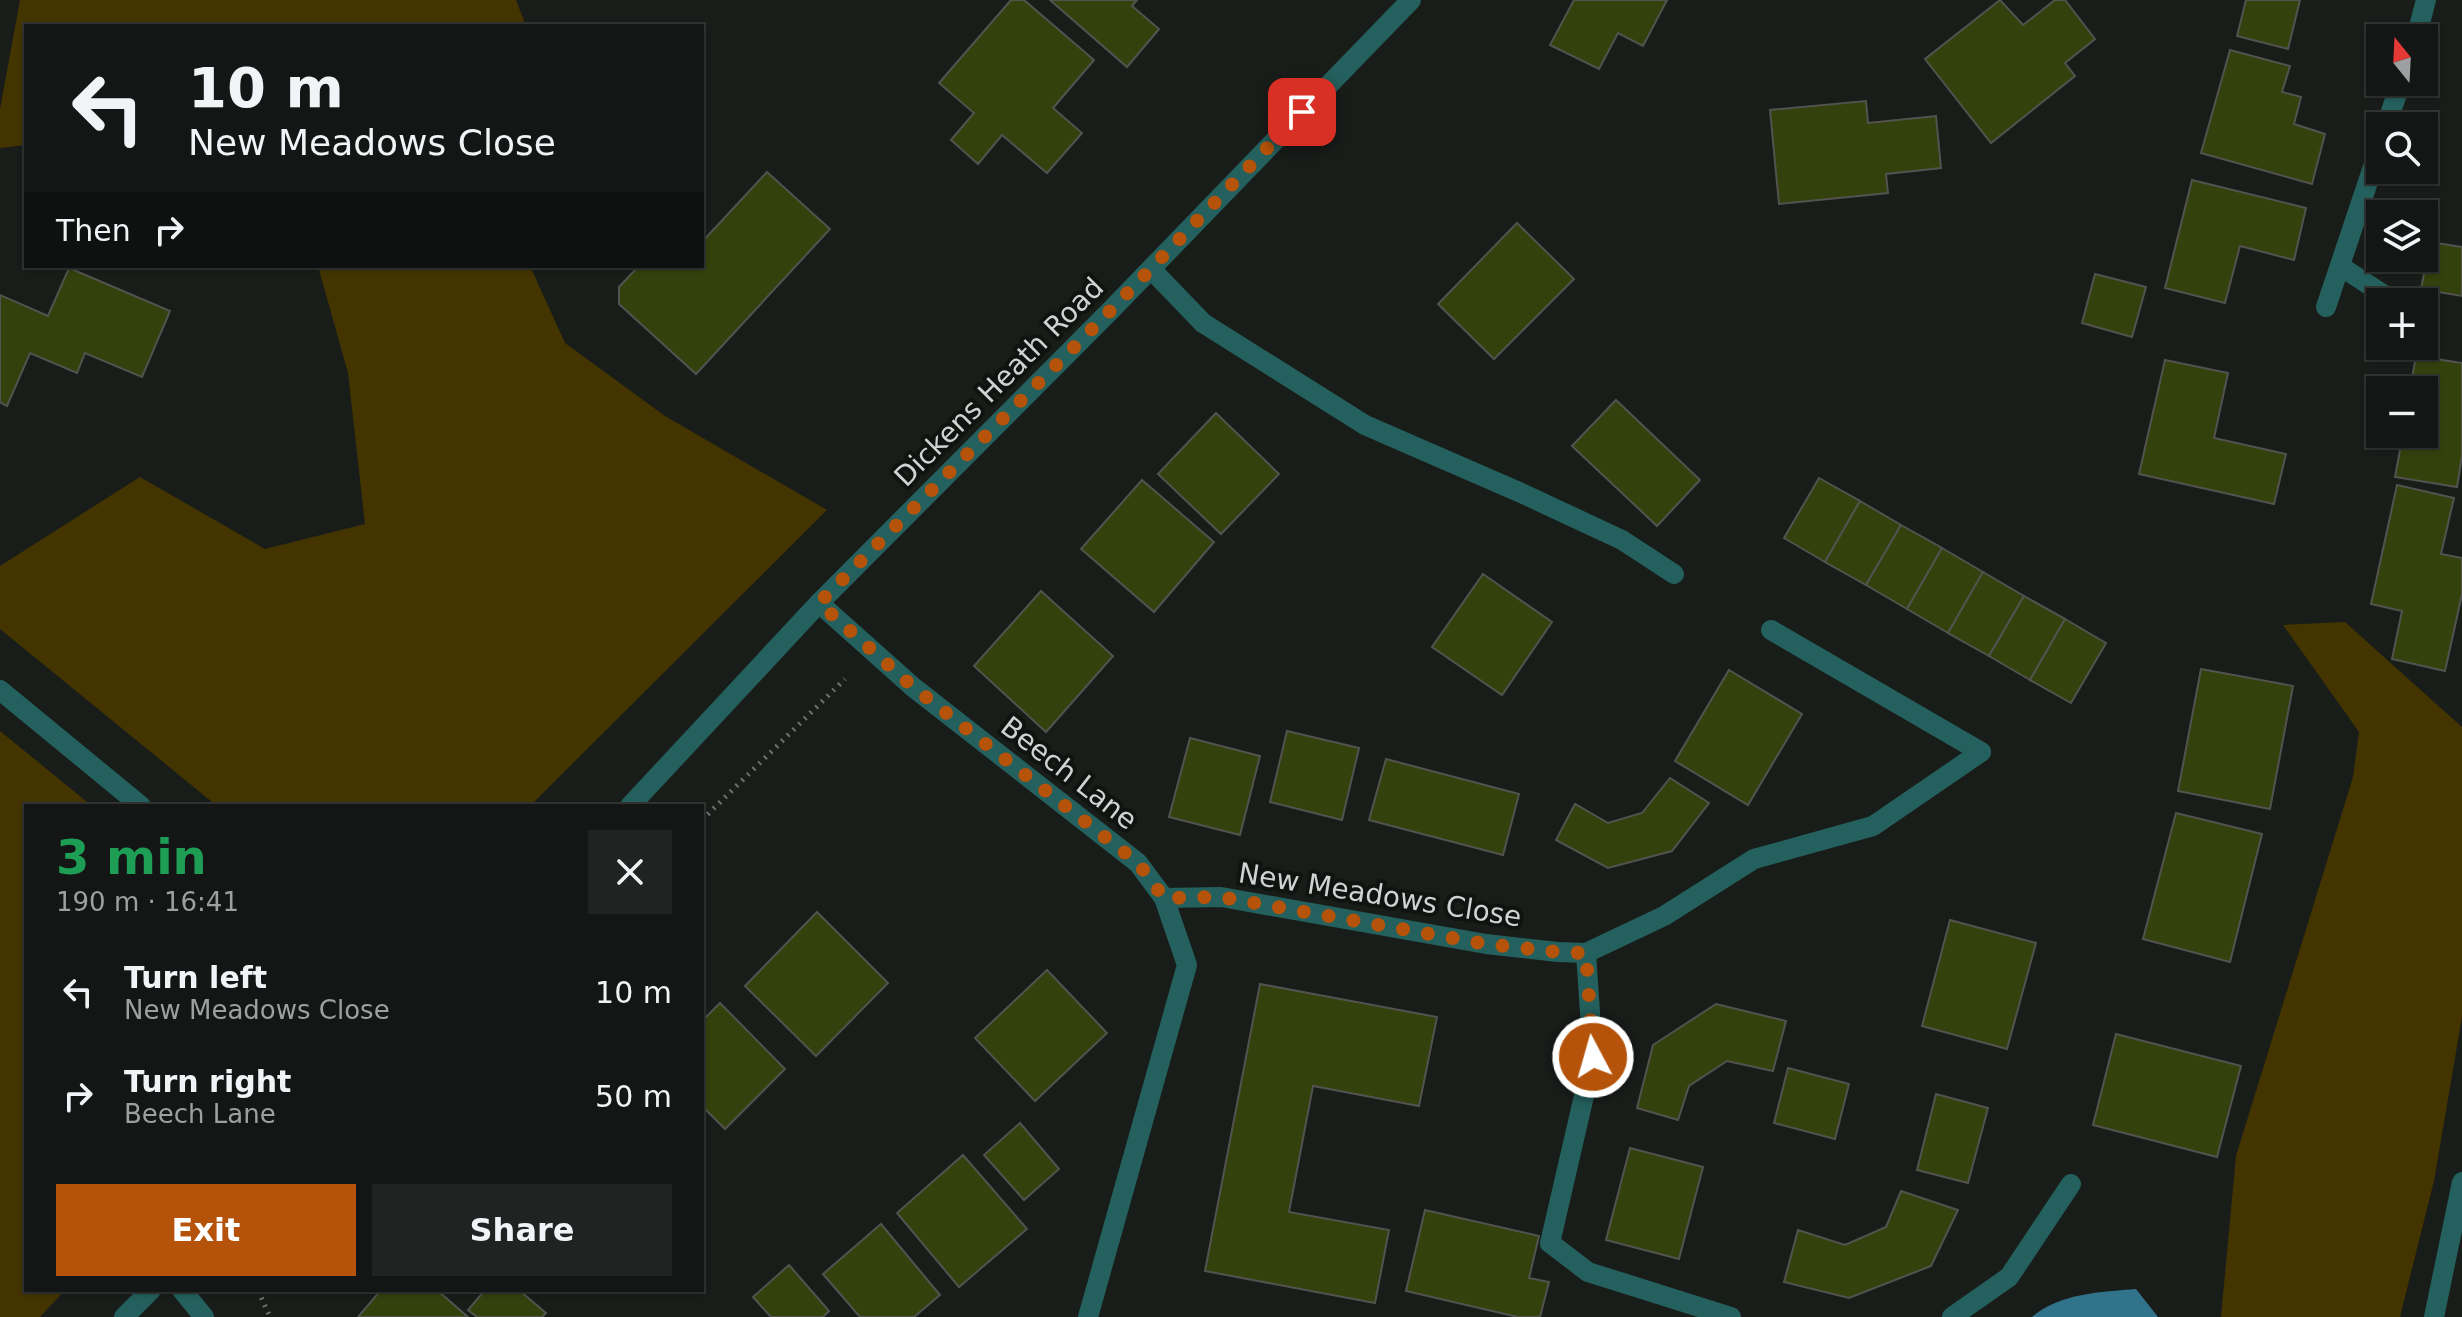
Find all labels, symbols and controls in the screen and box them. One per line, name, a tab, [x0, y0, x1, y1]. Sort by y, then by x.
north arrow	[2366, 24, 2438, 96]
map controls	[2366, 24, 2438, 448]
text: 10 m	[188, 55, 344, 120]
icon: left	[56, 56, 160, 160]
pin	[1268, 78, 1336, 146]
icon: arrive	[1280, 90, 1324, 134]
button: search	[2366, 112, 2438, 184]
text: New Meadows Close	[188, 122, 556, 163]
button: layers	[2366, 200, 2438, 272]
icon: right	[147, 208, 191, 252]
text: Then	[56, 213, 131, 248]
street label: Dickens Heath Road	[888, 271, 1110, 493]
button: +	[2366, 288, 2438, 360]
button: −	[2366, 376, 2438, 448]
street label: Beech Lane	[994, 710, 1144, 836]
text: 3 min	[56, 829, 207, 885]
button: close	[588, 830, 672, 914]
street label: New Meadows Close	[1236, 856, 1524, 934]
text: 190 m · 16:41	[56, 887, 239, 917]
text: Turn left	[124, 960, 267, 995]
icon: left	[56, 970, 100, 1014]
text: 10 m	[595, 975, 672, 1010]
text: New Meadows Close	[124, 995, 390, 1025]
position arrow	[1551, 1015, 1635, 1099]
text: Turn right	[124, 1064, 291, 1099]
icon: right	[56, 1074, 100, 1118]
text: 50 m	[595, 1079, 672, 1114]
text: Beech Lane	[124, 1099, 276, 1129]
button: Exit	[56, 1184, 356, 1276]
button: Share	[372, 1184, 672, 1276]

